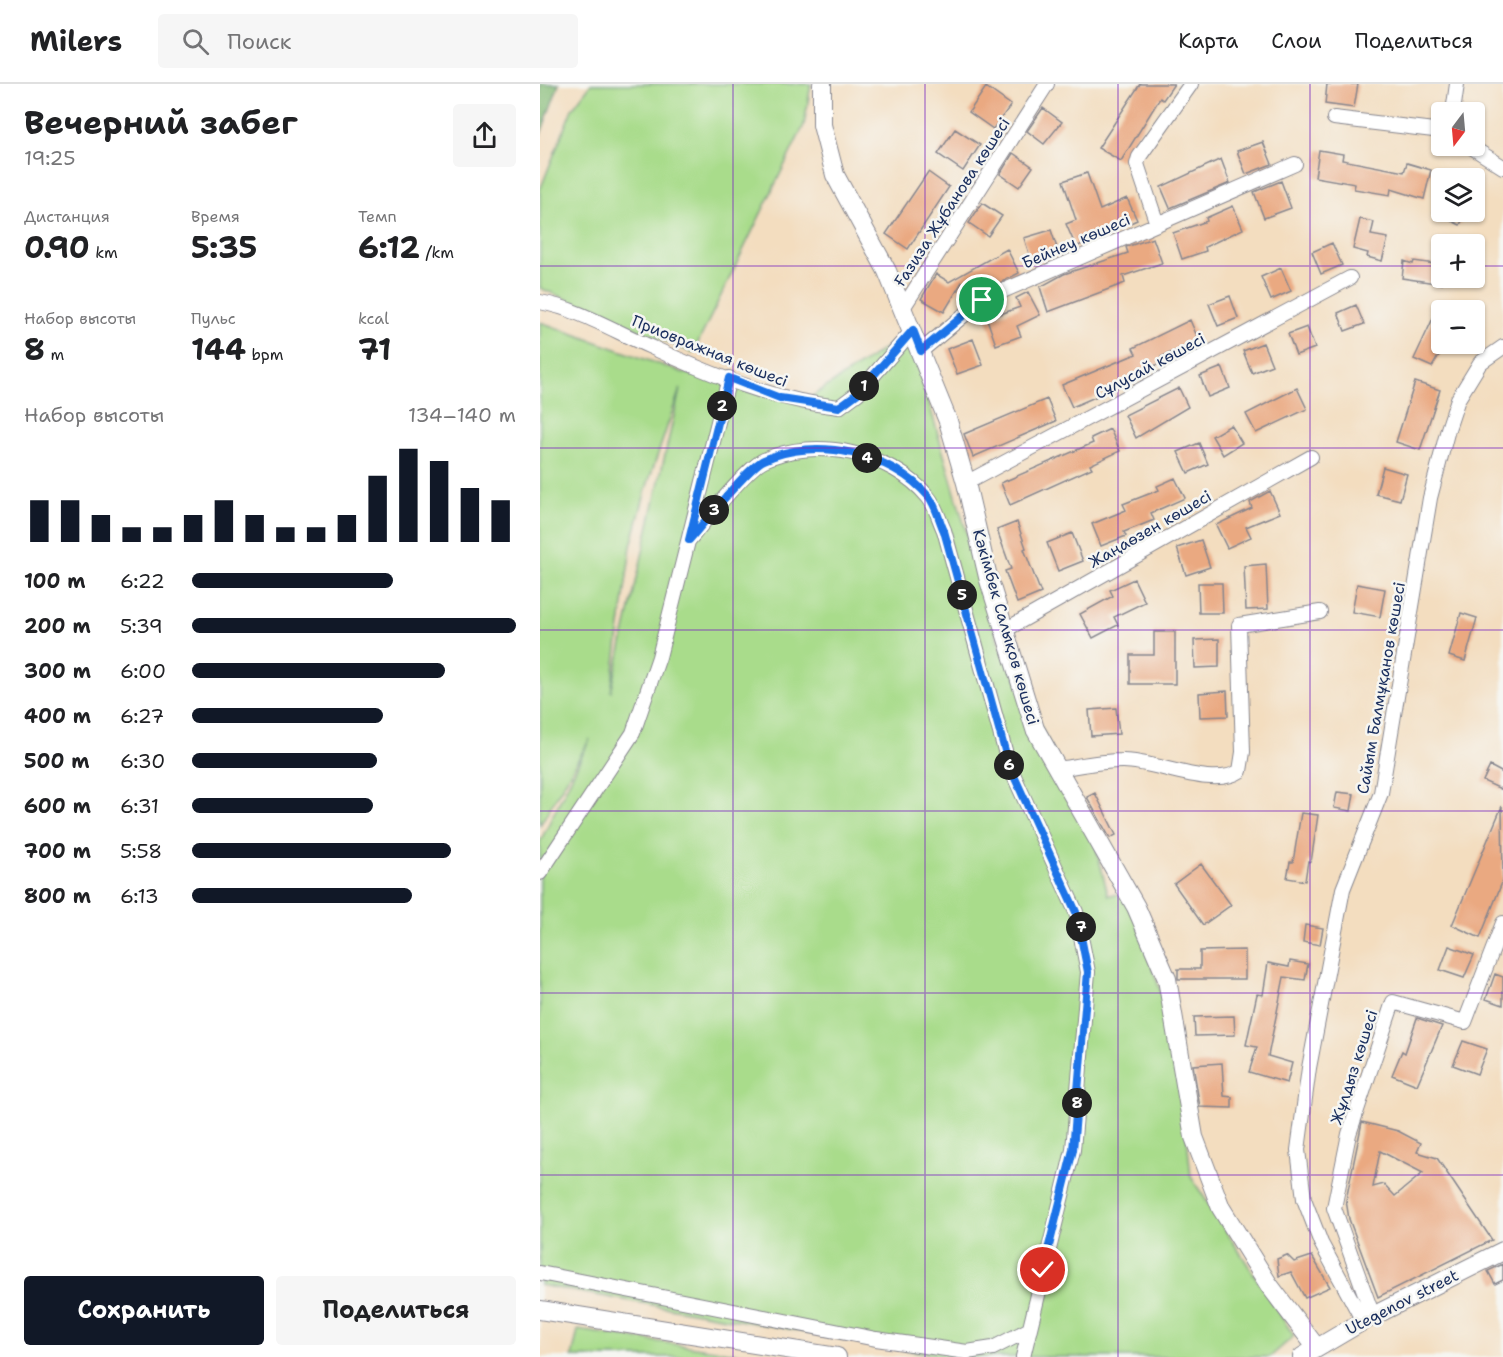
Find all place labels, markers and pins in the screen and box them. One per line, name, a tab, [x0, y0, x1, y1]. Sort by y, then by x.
pin	[956, 274, 1007, 325]
pin: 1	[849, 371, 879, 401]
pin: 2	[707, 391, 737, 421]
pin: 4	[852, 443, 882, 473]
pin: 3	[699, 495, 729, 525]
pin: 5	[947, 580, 977, 610]
pin: 6	[994, 750, 1024, 780]
pin: 7	[1066, 912, 1096, 942]
pin: 8	[1062, 1088, 1092, 1118]
pin	[1017, 1244, 1068, 1295]

